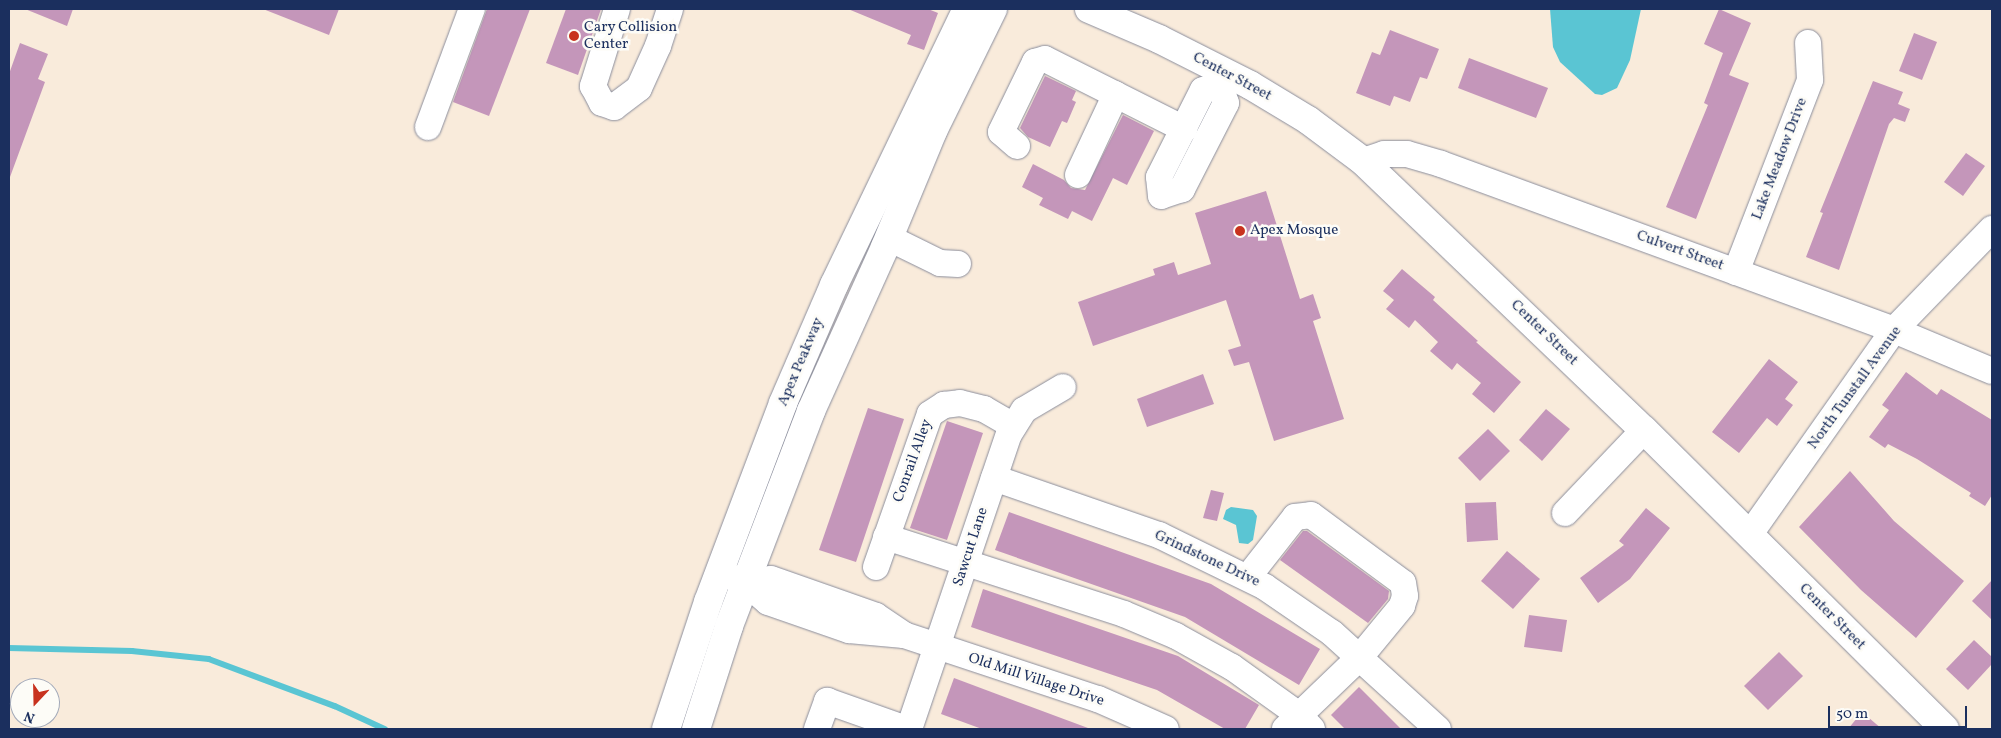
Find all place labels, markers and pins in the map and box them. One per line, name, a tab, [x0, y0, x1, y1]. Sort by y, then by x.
place label: Cary Collision Center	[584, 18, 678, 53]
marker: Cary Collision Center	[568, 30, 580, 42]
place label: Apex Mosque	[1250, 222, 1338, 240]
marker: Apex Mosque	[1234, 225, 1246, 237]

